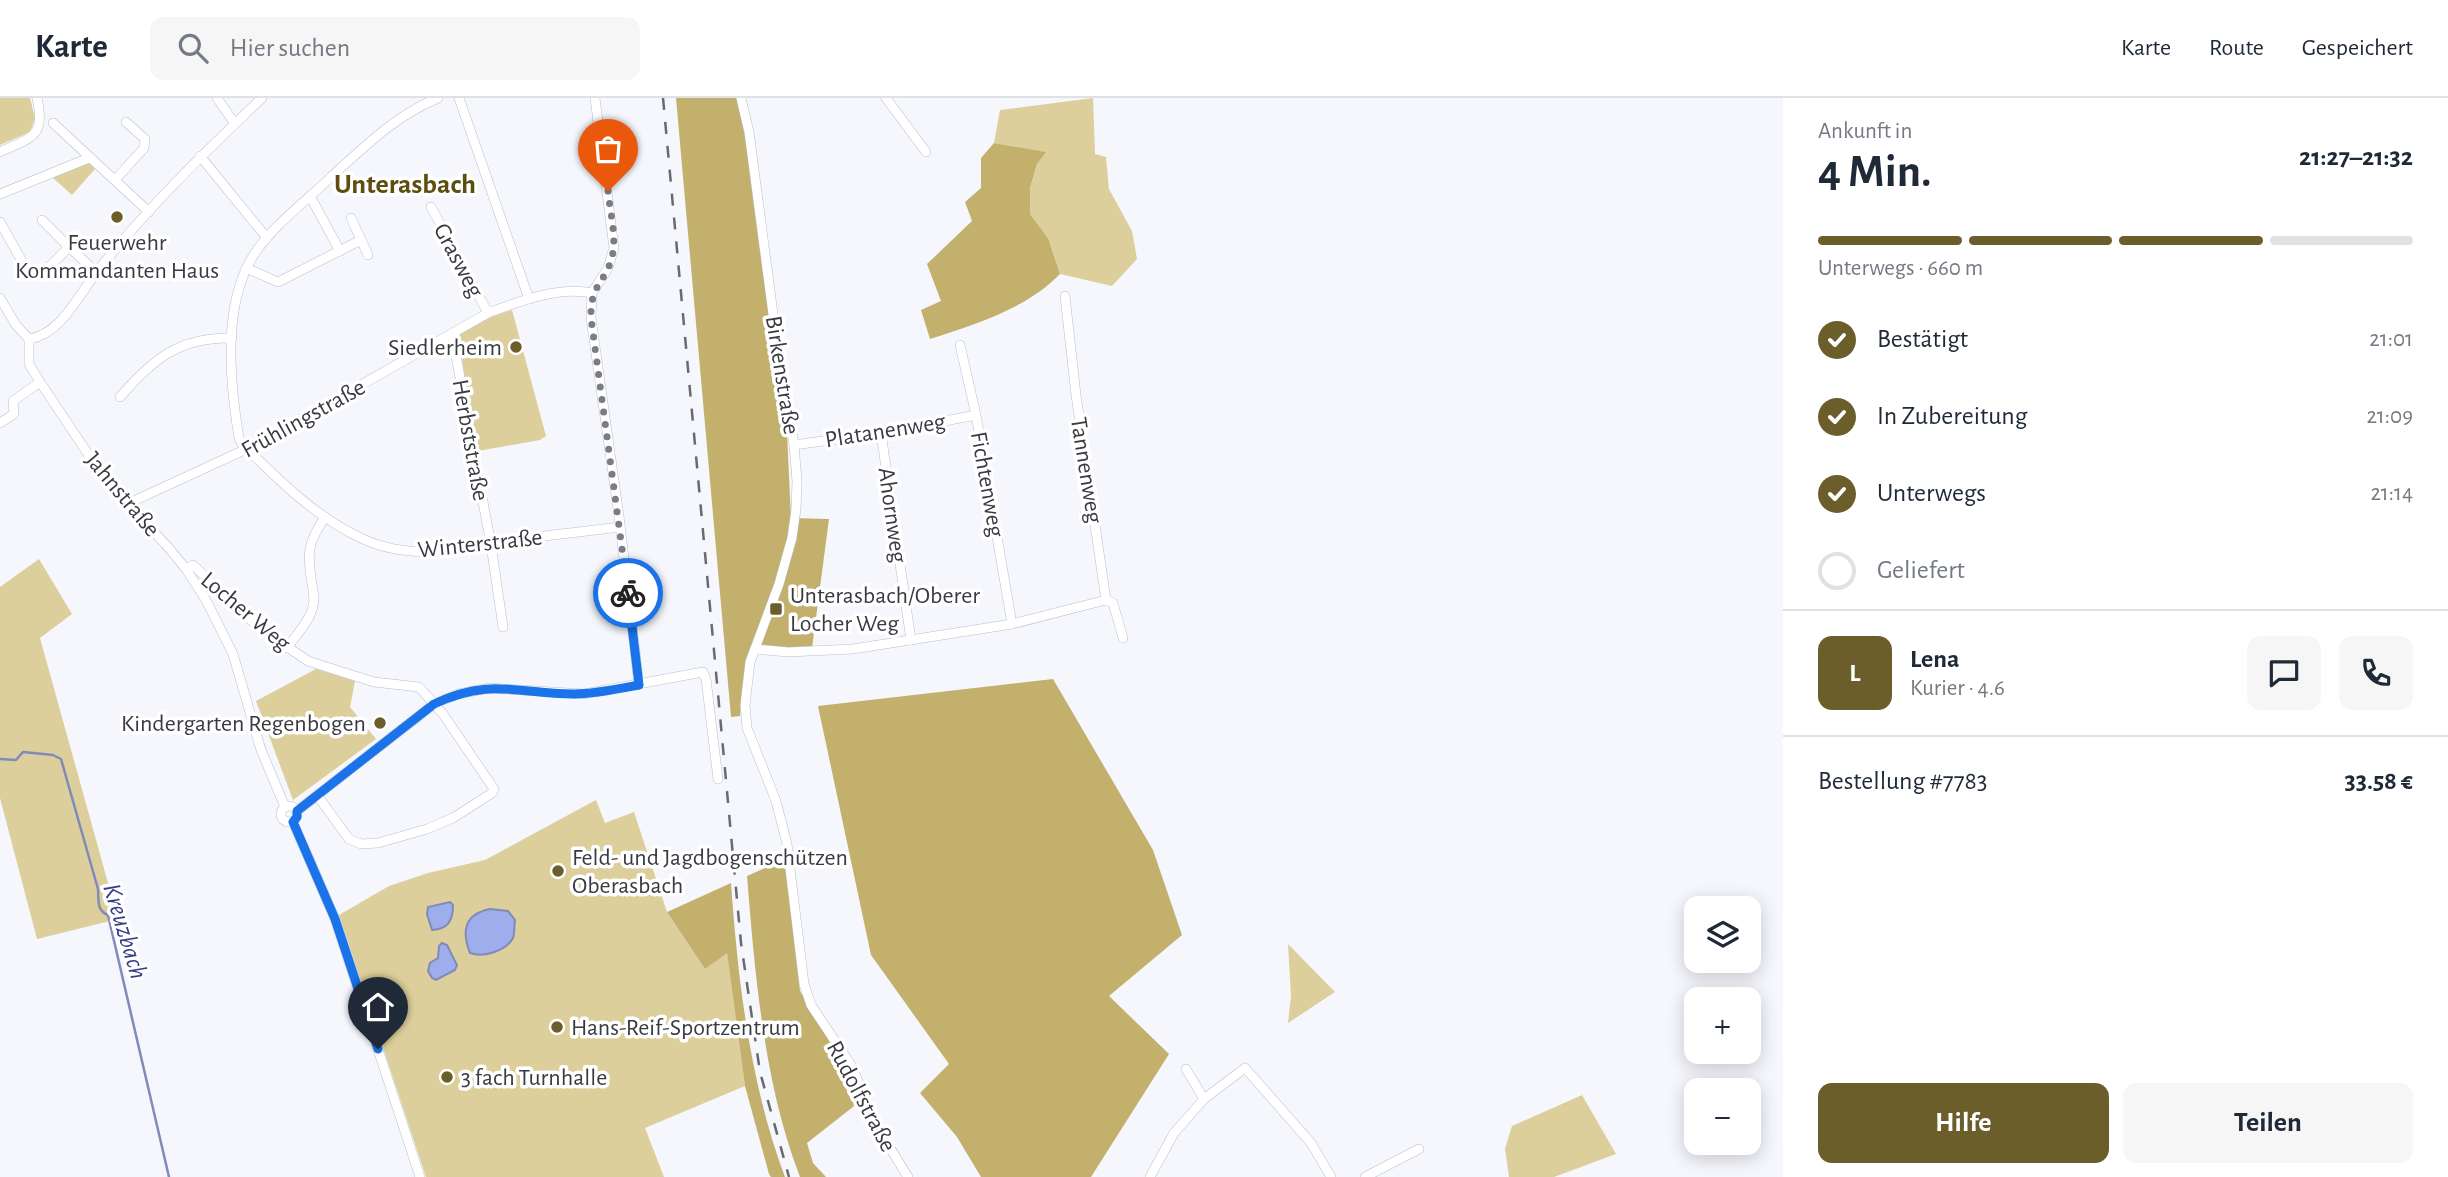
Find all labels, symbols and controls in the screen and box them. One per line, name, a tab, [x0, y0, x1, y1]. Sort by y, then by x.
search box	[150, 17, 640, 80]
icon: search	[174, 29, 212, 67]
text: Karte	[35, 31, 108, 64]
text: Hier suchen	[230, 35, 350, 61]
text: Karte	[2121, 36, 2171, 60]
text: Route	[2209, 36, 2264, 60]
text: Gespeichert	[2302, 36, 2413, 60]
pin	[578, 119, 638, 191]
text: Ankunft in	[1818, 120, 1912, 143]
icon: bag	[589, 130, 627, 168]
text: 21:27–21:32	[2299, 144, 2413, 170]
text: 4 Min.	[1818, 149, 1932, 195]
district label: Unterasbach	[334, 171, 476, 199]
marker: Feuerwehr Kommandanten Haus	[109, 209, 125, 225]
street label: Grasweg	[429, 220, 488, 302]
place label: Feuerwehr Kommandanten Haus	[15, 231, 219, 283]
text: Unterwegs · 660 m	[1818, 257, 1983, 280]
street label: Birkenstraße	[761, 314, 803, 436]
icon: check	[1818, 321, 1856, 359]
text: Bestätigt	[1877, 326, 1968, 352]
text: 21:01	[2369, 328, 2413, 351]
place label: Siedlerheim	[388, 336, 502, 360]
marker: Siedlerheim	[508, 339, 524, 355]
street label: Frühlingstraße	[238, 375, 369, 463]
street label: Herbststraße	[448, 377, 493, 503]
icon: check	[1818, 398, 1856, 436]
text: In Zubereitung	[1877, 403, 2027, 429]
text: 21:09	[2366, 405, 2413, 428]
street label: Platanenweg	[823, 410, 947, 452]
street label: Tannenweg	[1066, 415, 1106, 525]
street label: Fichtenweg	[966, 430, 1008, 539]
street label: Jahnstraße	[80, 448, 164, 541]
street label: Ahornweg	[873, 466, 911, 565]
icon: check	[1818, 475, 1856, 513]
text: Unterwegs	[1877, 480, 1986, 506]
text: 21:14	[2370, 482, 2413, 505]
street label: Winterstraße	[417, 526, 544, 562]
text: Geliefert	[1877, 557, 1965, 583]
courier	[593, 558, 663, 628]
street label: Locher Weg	[196, 568, 295, 656]
icon: bike	[609, 574, 647, 612]
place label: Unterasbach/Oberer Locher Weg	[790, 584, 980, 636]
marker: Unterasbach/Oberer Locher Weg	[768, 601, 784, 617]
button: chat	[2247, 636, 2321, 710]
button: phone	[2339, 636, 2413, 710]
text: Lena	[1910, 646, 1960, 672]
text: L	[1849, 660, 1861, 686]
text: Kurier · 4.6	[1910, 677, 2005, 700]
place label: Kindergarten Regenbogen	[121, 712, 366, 736]
marker: Kindergarten Regenbogen	[372, 715, 388, 731]
text: Bestellung #7783	[1818, 768, 1988, 794]
text: 33.58 €	[2345, 768, 2413, 794]
place label: Feld- und Jagdbogenschützen Oberasbach	[572, 846, 848, 898]
marker: Feld- und Jagdbogenschützen Oberasbach	[550, 863, 566, 879]
water label: Kreuzbach	[98, 880, 152, 982]
map controls	[1684, 896, 1761, 1155]
button: layers	[1684, 896, 1761, 973]
pin	[348, 977, 408, 1049]
button: +	[1684, 987, 1761, 1064]
icon: home	[359, 988, 397, 1026]
place label: Hans-Reif-Sportzentrum	[571, 1016, 800, 1040]
marker: Hans-Reif-Sportzentrum	[549, 1019, 565, 1035]
street label: Rudolfstraße	[822, 1037, 900, 1156]
place label: 3 fach Turnhalle	[461, 1066, 607, 1090]
marker: 3 fach Turnhalle	[439, 1069, 455, 1085]
button: −	[1684, 1078, 1761, 1155]
button: Hilfe	[1818, 1083, 2109, 1163]
button: Teilen	[2123, 1083, 2413, 1163]

